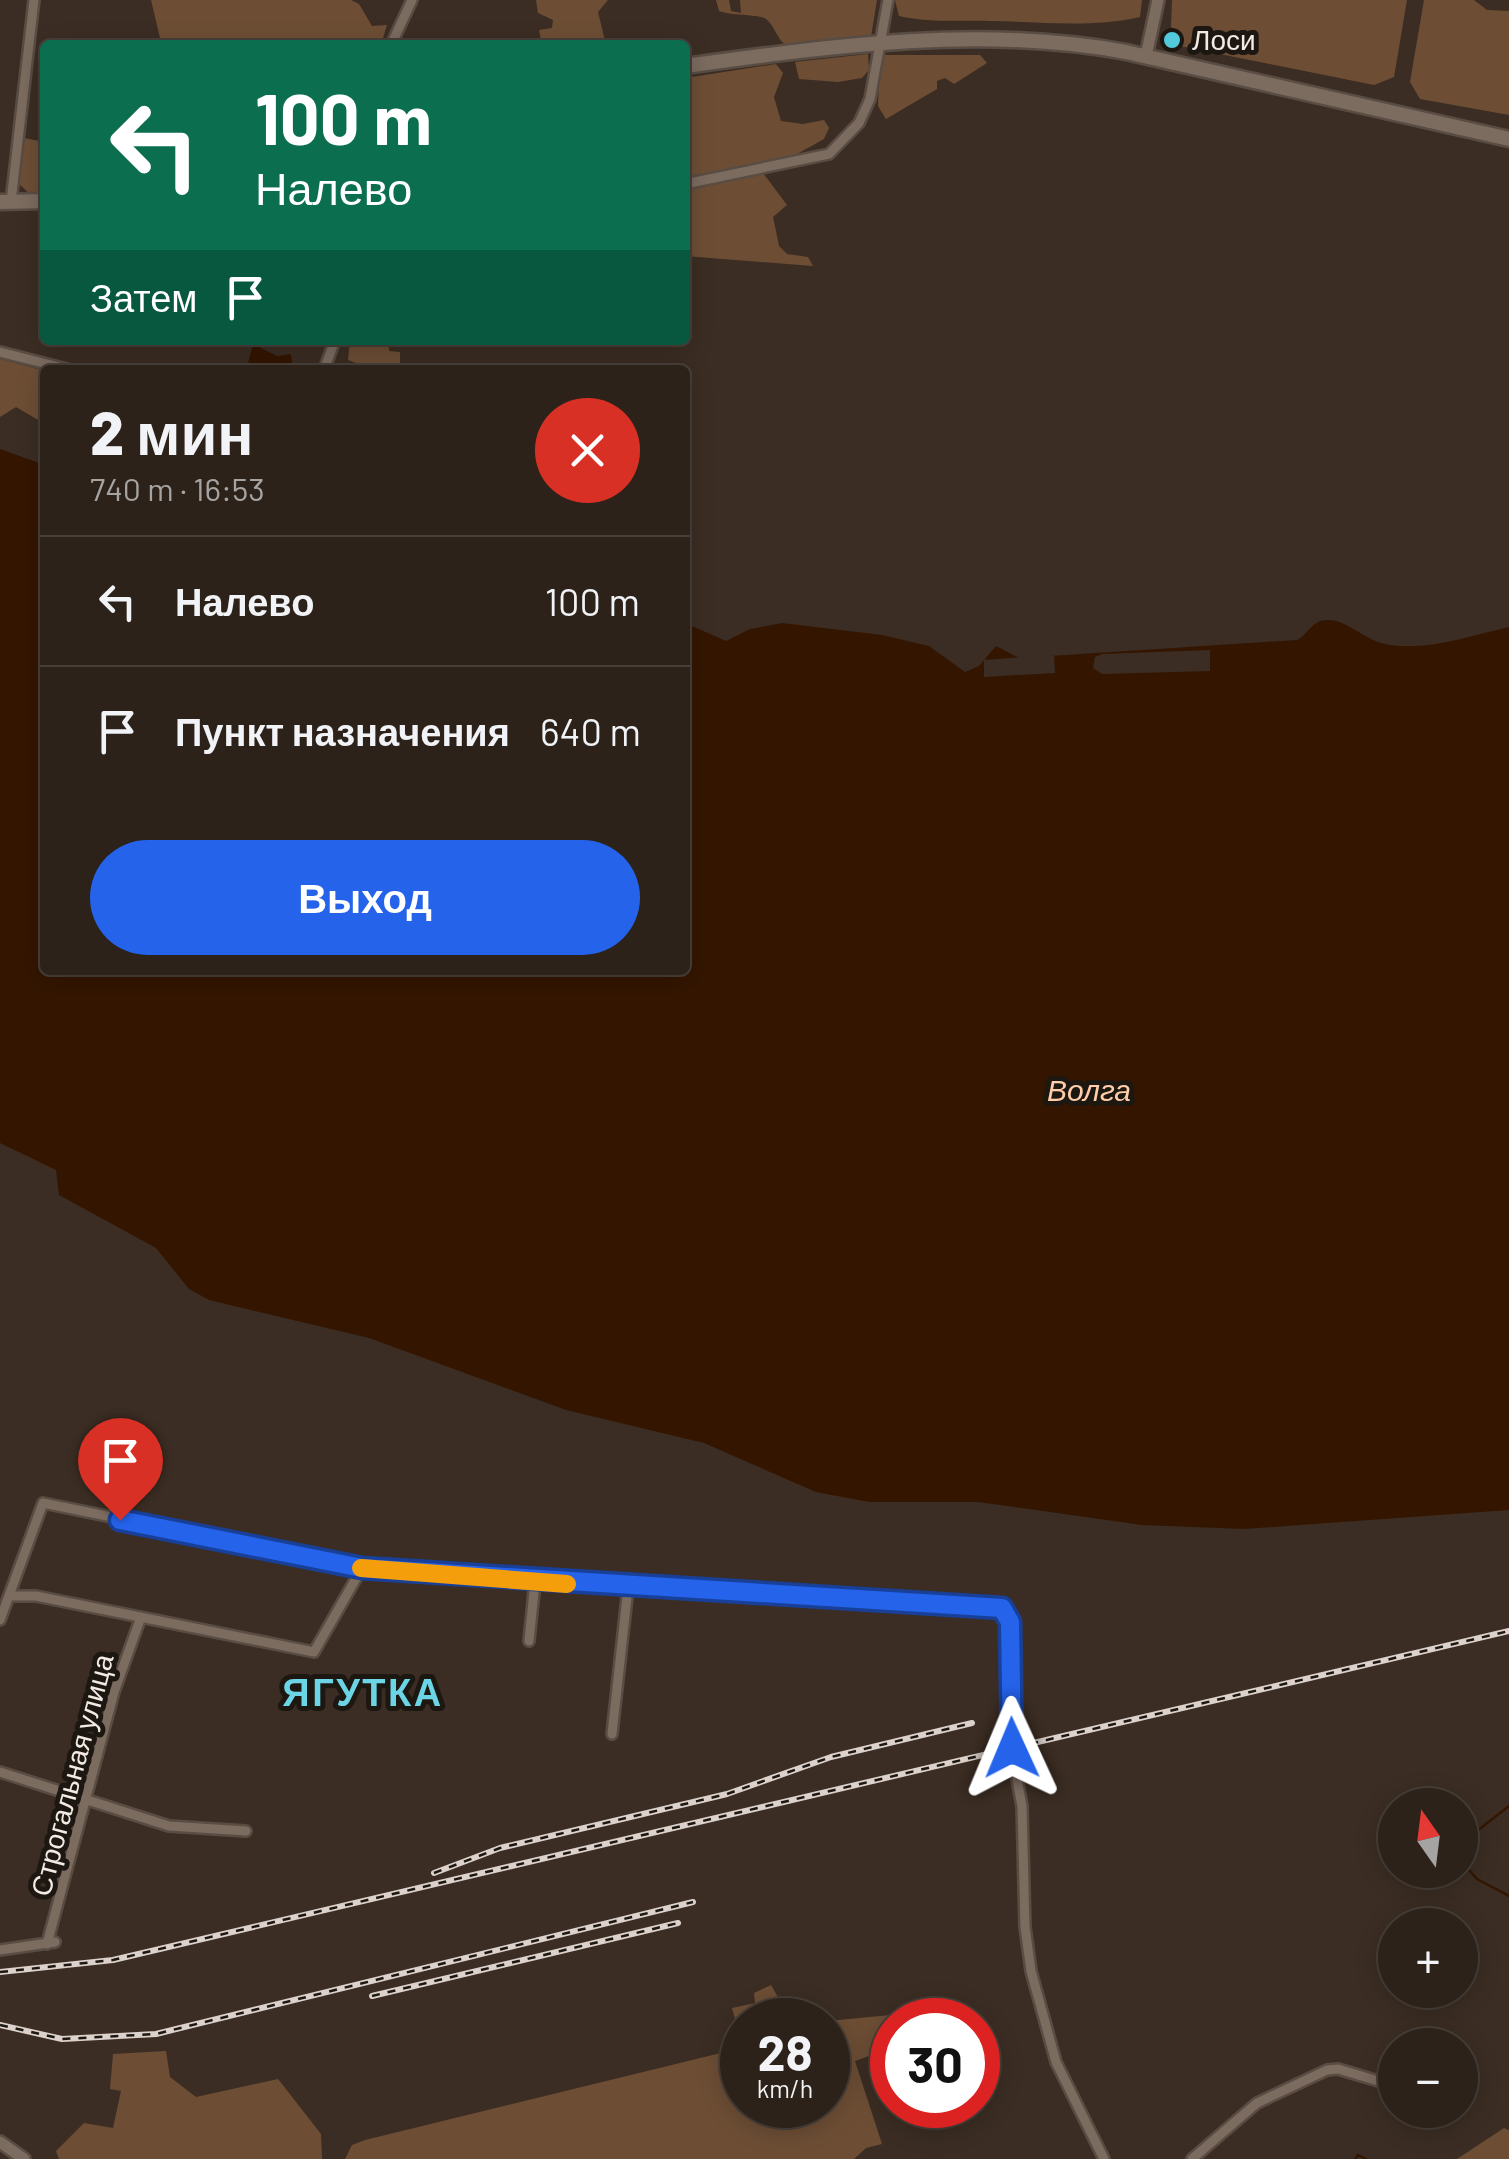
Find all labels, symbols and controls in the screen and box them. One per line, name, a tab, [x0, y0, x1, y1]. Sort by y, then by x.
place label: Лоси	[1192, 22, 1256, 56]
marker: Лоси	[1161, 29, 1183, 51]
text: 100 m	[255, 75, 432, 159]
icon: left	[90, 80, 220, 210]
text: Налево	[255, 160, 412, 214]
icon: arrive	[218, 270, 273, 325]
text: Затем	[90, 274, 198, 320]
text: 2 мин	[90, 395, 254, 467]
button: close	[535, 398, 640, 503]
text: 740 m · 16:53	[90, 469, 265, 507]
icon: left	[90, 574, 145, 629]
text: Налево	[175, 578, 314, 624]
text: 100 m	[545, 578, 640, 624]
icon: arrive	[90, 704, 145, 759]
text: Пункт назначения	[175, 708, 510, 754]
text: 640 m	[540, 708, 641, 754]
button: Выход	[90, 840, 640, 955]
water label: Волга	[1047, 1071, 1131, 1107]
pin	[78, 1418, 163, 1521]
icon: arrive	[93, 1433, 148, 1488]
street label: Строгальная улица	[22, 1650, 120, 1899]
district label: ЯГУТКА	[282, 1668, 444, 1714]
position arrow	[960, 1696, 1064, 1800]
north arrow	[1378, 1788, 1478, 1888]
map controls	[1378, 1788, 1478, 2128]
button: +	[1378, 1908, 1478, 2008]
speed limit sign: 30	[870, 1998, 1000, 2128]
text: 28	[757, 2021, 813, 2081]
button: −	[1378, 2028, 1478, 2128]
text: km/h	[757, 2073, 813, 2103]

